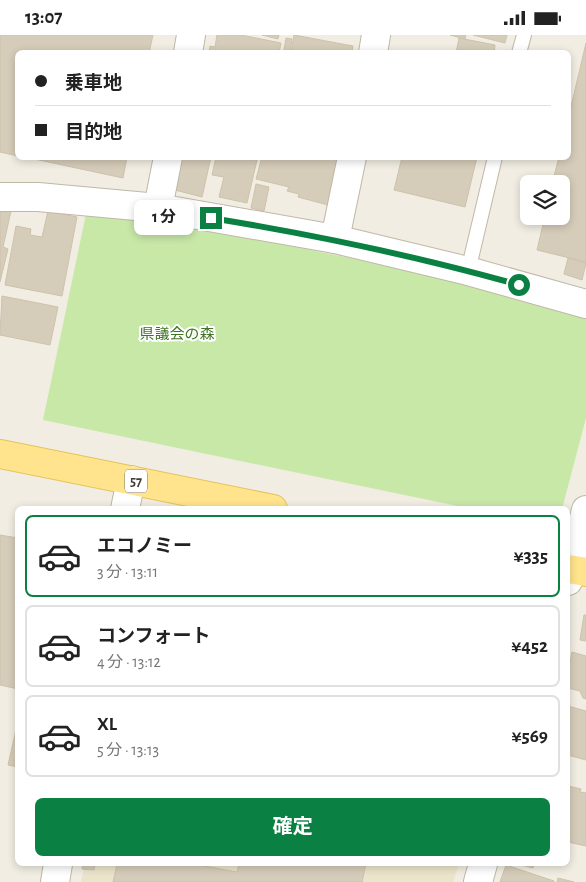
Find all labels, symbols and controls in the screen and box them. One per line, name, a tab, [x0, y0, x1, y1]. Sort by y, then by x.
text: 13:07	[25, 8, 63, 27]
text: 乗車地	[65, 74, 122, 93]
text: 目的地	[65, 123, 122, 142]
map controls	[520, 175, 570, 225]
button: layers	[520, 175, 570, 225]
callout: 1 分	[134, 201, 194, 235]
route end	[200, 207, 222, 229]
text: 1 分	[152, 209, 176, 225]
route start	[508, 274, 530, 296]
park label: 県議会の森	[139, 326, 215, 342]
road number: 57	[125, 469, 147, 493]
icon: car	[37, 534, 82, 579]
text: エコノミー	[97, 537, 192, 556]
text: ¥335	[513, 547, 548, 566]
text: 3 分 · 13:11	[97, 564, 158, 580]
icon: car	[37, 624, 82, 669]
text: コンフォート	[97, 627, 210, 646]
text: ¥452	[511, 637, 548, 656]
text: 4 分 · 13:12	[97, 654, 161, 670]
icon: car	[37, 714, 82, 759]
text: XL	[97, 715, 117, 734]
text: ¥569	[511, 727, 548, 746]
text: 5 分 · 13:13	[97, 742, 159, 758]
button: 確定	[35, 798, 550, 856]

